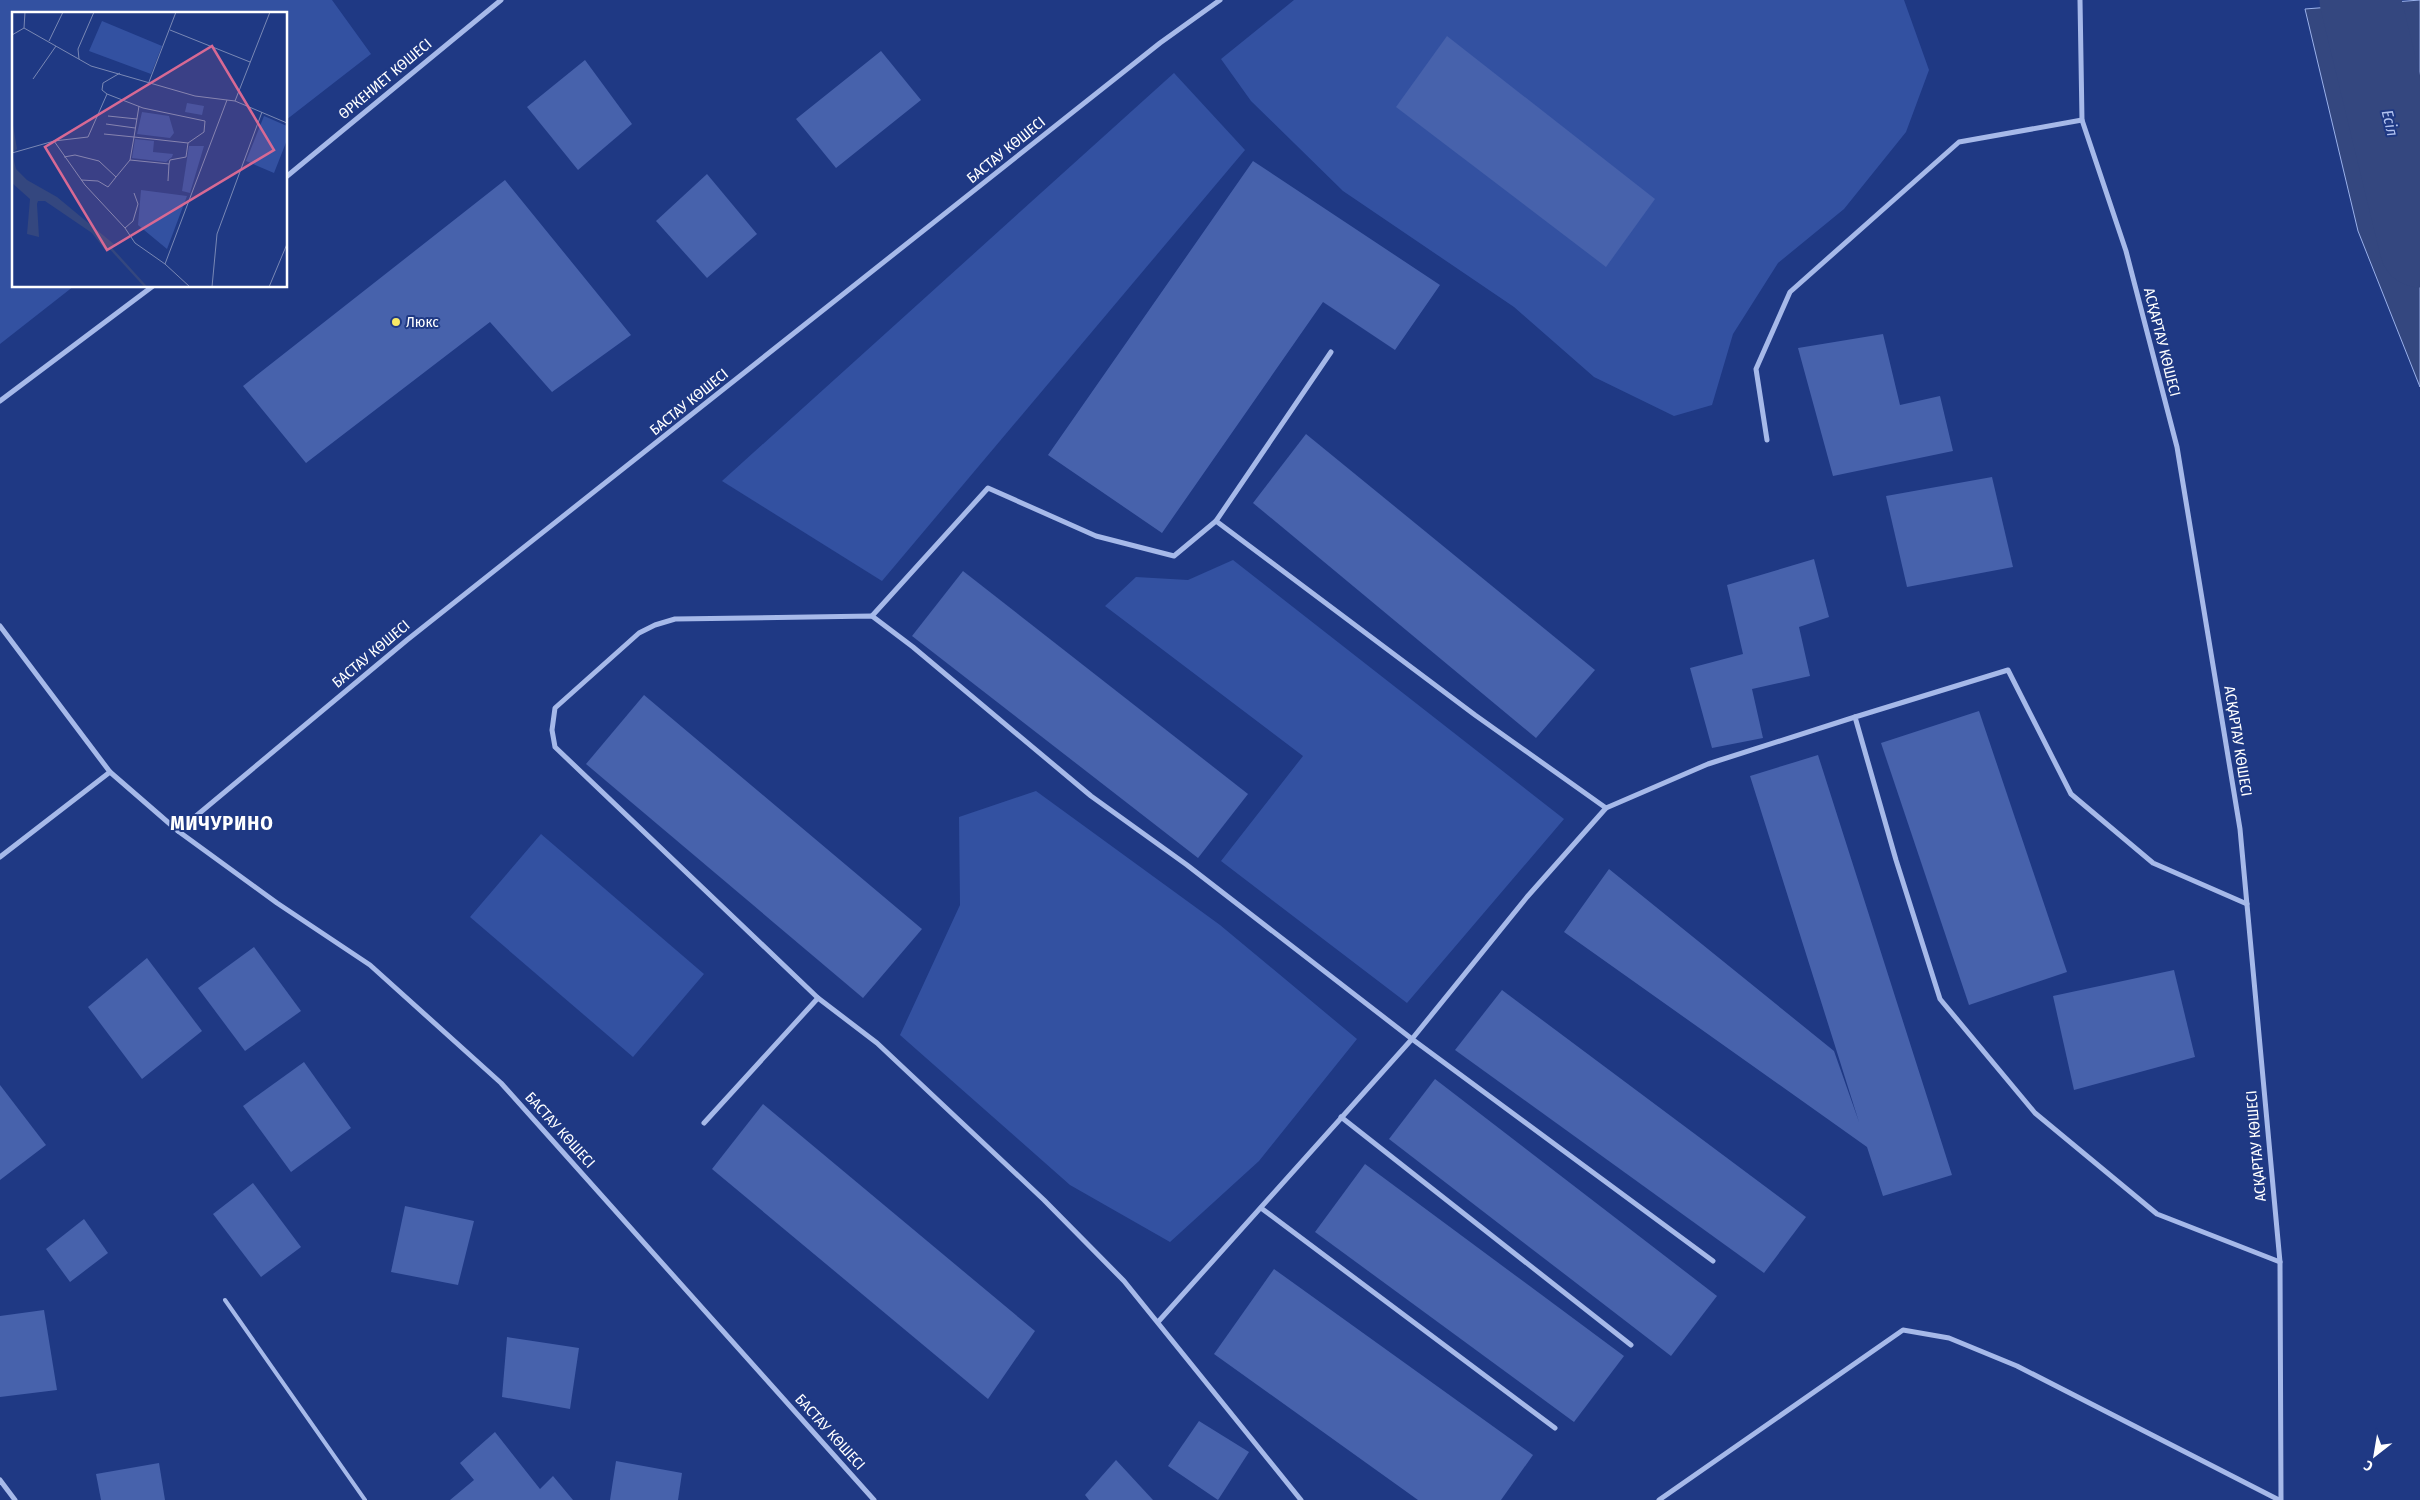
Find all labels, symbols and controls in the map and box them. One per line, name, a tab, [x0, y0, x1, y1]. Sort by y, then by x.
inset map	[12, 12, 288, 288]
street label: ӨРКЕНИЕТ КӨШЕСІ	[335, 35, 435, 123]
water label: Есіл	[2378, 108, 2402, 138]
street label: БАСТАУ КӨШЕСІ	[963, 113, 1049, 187]
street label: АСҚАРТАУ КӨШЕСІ	[2140, 286, 2184, 398]
place label: Люкс	[406, 313, 439, 331]
marker: Люкс	[390, 316, 402, 328]
street label: БАСТАУ КӨШЕСІ	[646, 365, 732, 439]
street label: БАСТАУ КӨШЕСІ	[329, 616, 413, 692]
street label: АСҚАРТАУ КӨШЕСІ	[2220, 685, 2256, 797]
district label: МИЧУРИНО	[170, 811, 274, 835]
street label: БАСТАУ КӨШЕСІ	[521, 1088, 599, 1172]
street label: АСҚАРТАУ КӨШЕСІ	[2242, 1090, 2270, 1202]
street label: БАСТАУ КӨШЕСІ	[791, 1390, 869, 1474]
north arrow	[2350, 1430, 2400, 1480]
text: С	[2360, 1456, 2376, 1475]

